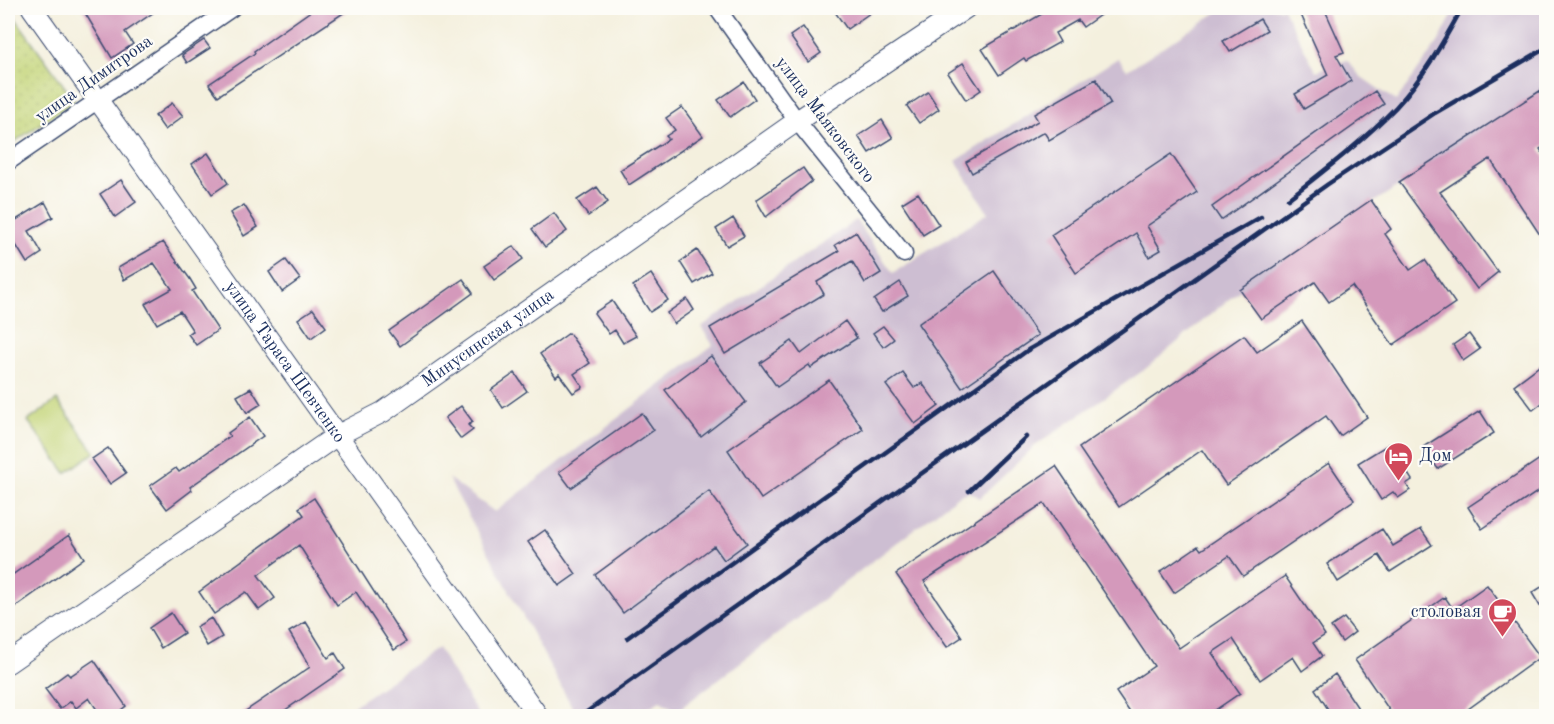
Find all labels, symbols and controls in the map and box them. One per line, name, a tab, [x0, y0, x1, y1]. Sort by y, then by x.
street label: улица Димитрова	[32, 32, 156, 126]
street label: улица Маяковского	[772, 54, 878, 186]
street label: улица Тараса Шевченко	[221, 278, 349, 446]
street label: Минусинская улица	[419, 286, 558, 391]
hotel icon: Дом	[1382, 440, 1414, 482]
place label: Дом	[1419, 447, 1452, 465]
cafe icon: столовая	[1486, 596, 1518, 638]
place label: столовая	[1411, 603, 1481, 621]

